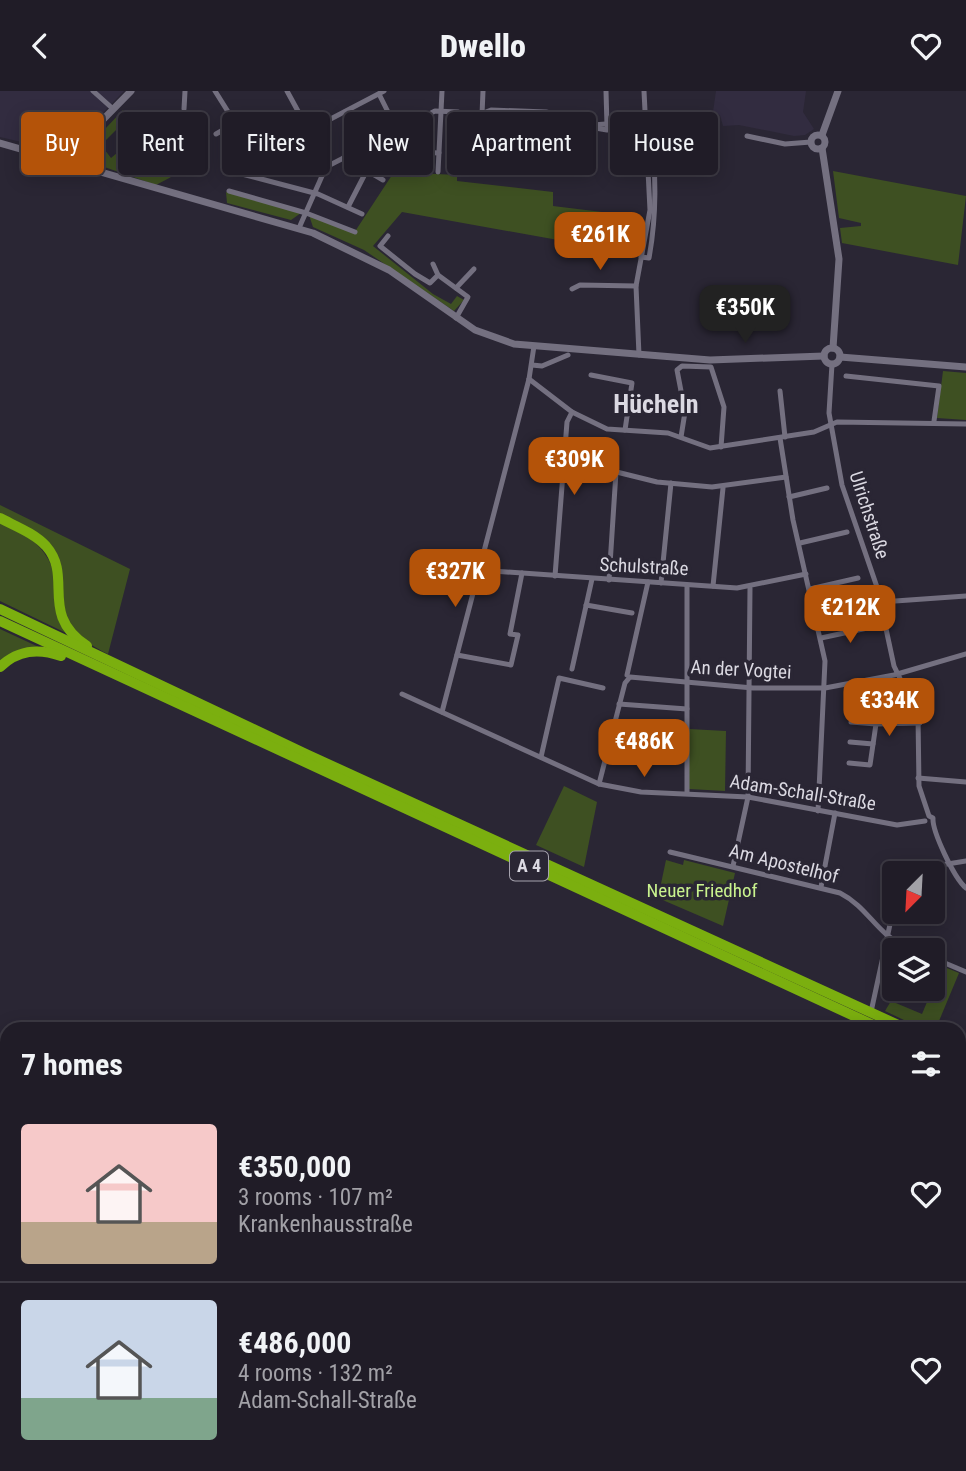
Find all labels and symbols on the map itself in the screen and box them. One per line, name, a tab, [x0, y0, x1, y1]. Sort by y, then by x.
pin: €261K	[551, 213, 649, 272]
pin: €350K	[696, 285, 794, 345]
district label: Hücheln	[613, 389, 699, 419]
pin: €309K	[525, 437, 623, 497]
street label: Ulrichstraße	[845, 468, 895, 562]
pin: €327K	[406, 549, 504, 609]
street label: Schulstraße	[599, 553, 689, 580]
pin: €212K	[801, 585, 899, 645]
street label: An der Vogtei	[690, 655, 792, 684]
pin: €334K	[840, 679, 938, 738]
pin: €486K	[595, 719, 693, 779]
street label: Adam-Schall-Straße	[728, 770, 878, 815]
street label: Am Apostelhof	[727, 839, 841, 888]
road number: A 4	[510, 851, 548, 881]
north arrow	[882, 861, 945, 924]
park label: Neuer Friedhof	[646, 879, 758, 902]

